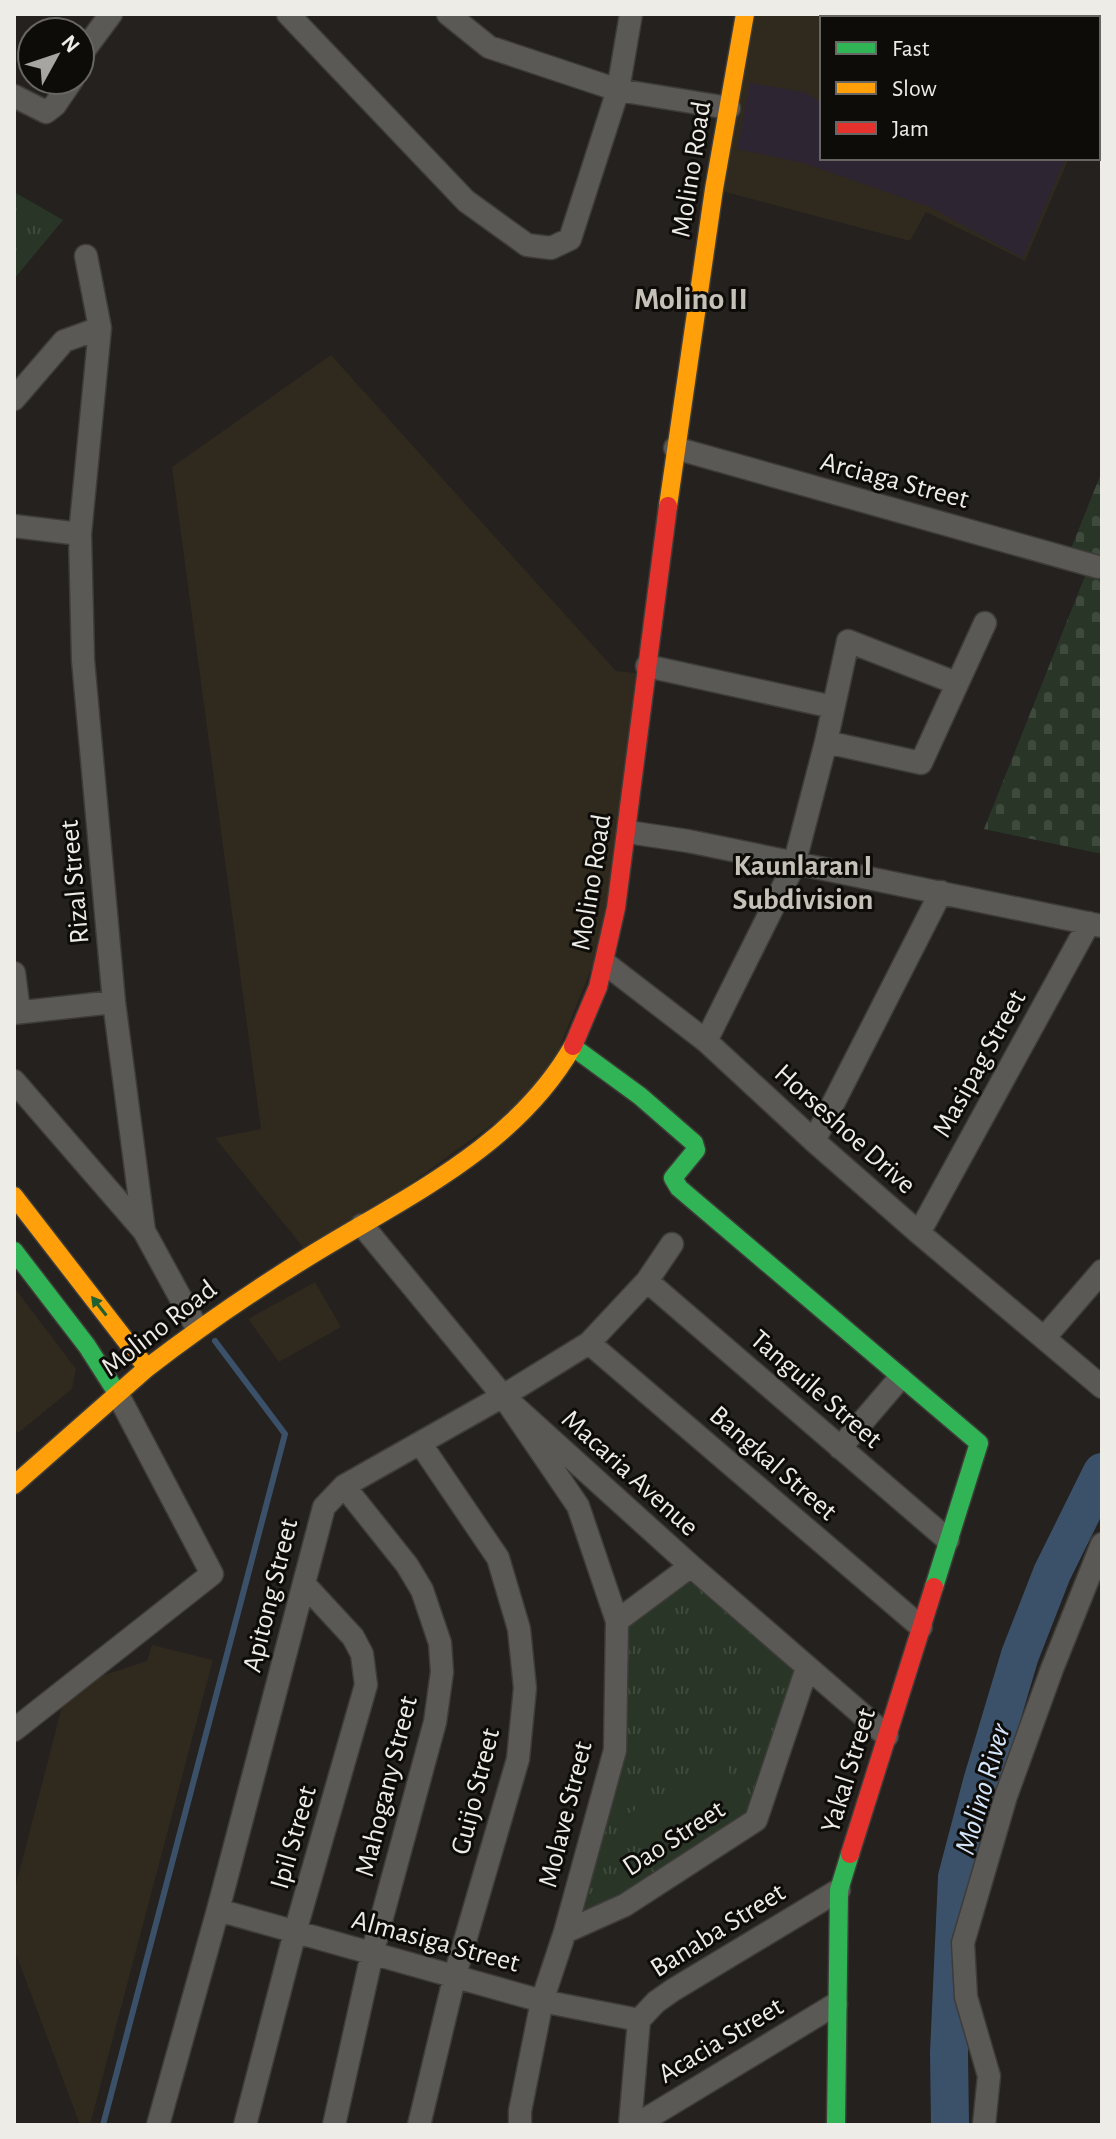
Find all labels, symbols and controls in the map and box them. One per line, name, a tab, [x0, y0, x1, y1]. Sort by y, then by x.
north arrow	[16, 16, 96, 96]
legend	[820, 16, 1100, 160]
text: N	[57, 31, 84, 57]
text: Fast	[892, 37, 930, 61]
text: Slow	[892, 77, 937, 101]
street label: Molino Road	[667, 99, 717, 239]
text: Jam	[892, 117, 929, 141]
district label: Molino II	[634, 283, 748, 315]
street label: Arciaga Street	[817, 448, 972, 514]
street label: Molino Road	[567, 812, 617, 952]
street label: Rizal Street	[56, 819, 94, 945]
district label: Kaunlaran I Subdivision	[733, 851, 873, 915]
street label: Masipag Street	[928, 986, 1032, 1142]
street label: Horseshoe Drive	[769, 1059, 920, 1200]
street label: Molino Road	[96, 1275, 222, 1382]
one-way arrow	[92, 1296, 108, 1316]
street label: Tanguile Street	[745, 1325, 887, 1454]
street label: Bangkal Street	[704, 1401, 842, 1526]
street label: Macaria Avenue	[556, 1405, 703, 1542]
street label: Apitong Street	[238, 1516, 304, 1675]
street label: Mahogany Street	[351, 1693, 423, 1880]
street label: Yakal Street	[817, 1705, 881, 1836]
water label: Molino River	[950, 1719, 1016, 1858]
street label: Guijo Street	[447, 1725, 505, 1857]
street label: Molave Street	[534, 1738, 598, 1890]
street label: Ipil Street	[266, 1783, 322, 1892]
street label: Dao Street	[618, 1796, 730, 1882]
street label: Banaba Street	[646, 1878, 790, 1983]
street label: Almasiga Street	[349, 1906, 522, 1978]
street label: Acacia Street	[654, 1993, 788, 2089]

